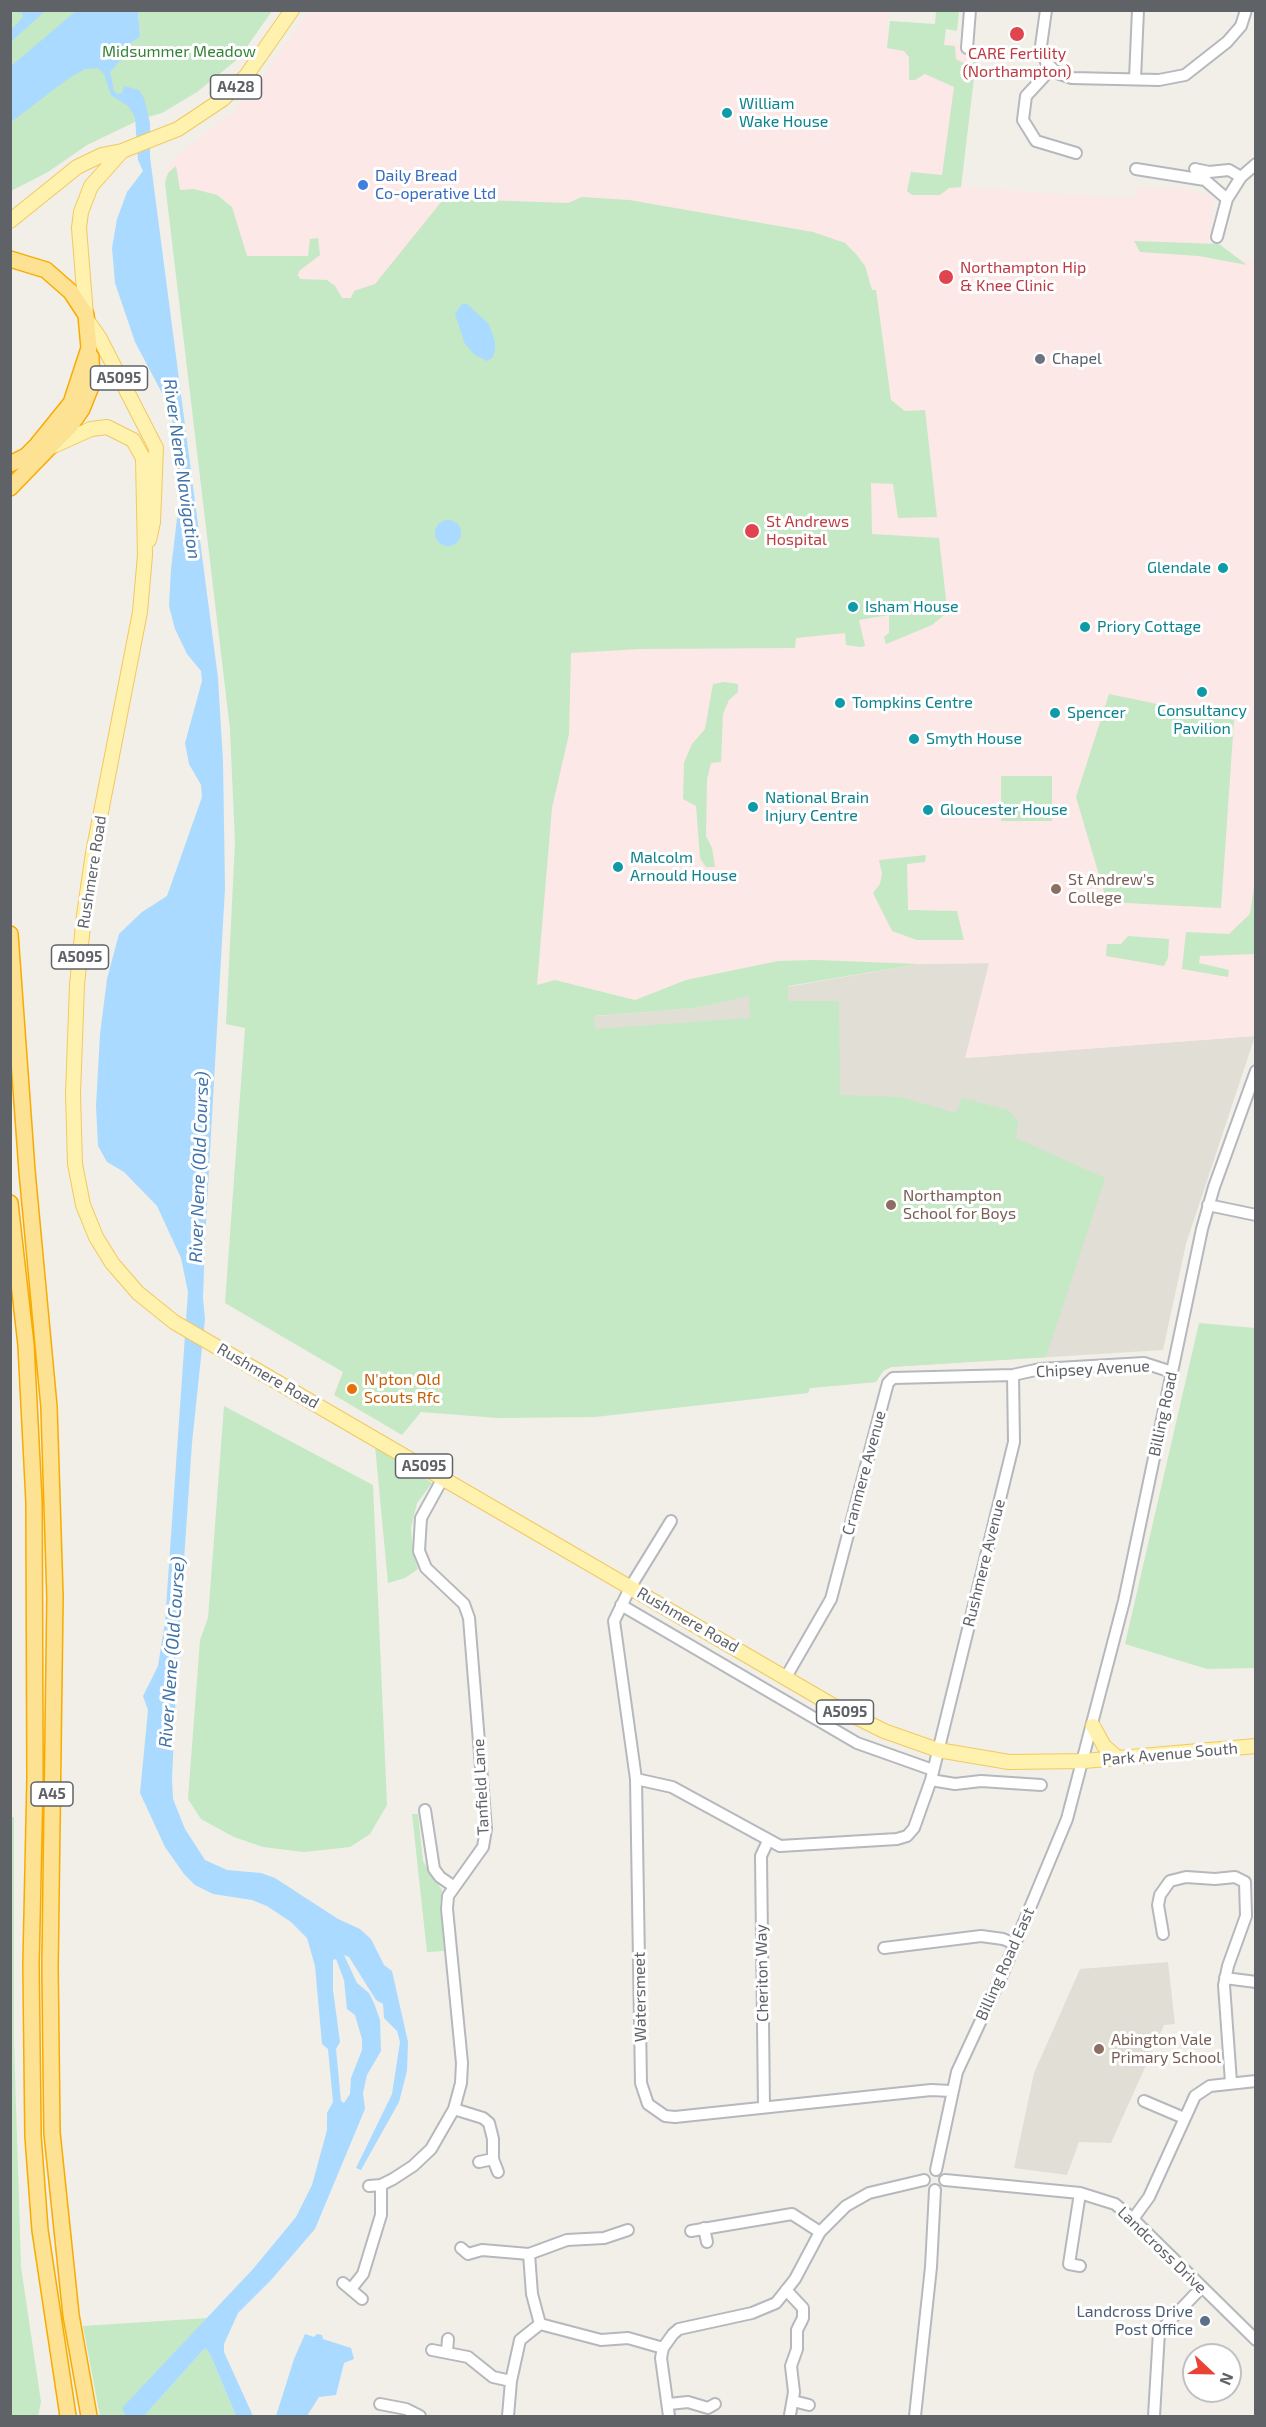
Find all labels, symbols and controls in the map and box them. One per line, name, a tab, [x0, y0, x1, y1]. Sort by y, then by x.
marker: CARE Fertility (Northampton)	[1008, 25, 1026, 43]
park label: Midsummer Meadow	[102, 42, 256, 62]
place label: CARE Fertility (Northampton)	[962, 44, 1072, 82]
road number: A428	[210, 75, 262, 99]
place label: William Wake House	[739, 94, 828, 132]
marker: William Wake House	[720, 106, 734, 120]
place label: Daily Bread Co-operative Ltd	[375, 166, 496, 204]
marker: Daily Bread Co-operative Ltd	[356, 178, 370, 192]
place label: Northampton Hip & Knee Clinic	[960, 258, 1086, 296]
marker: Northampton Hip & Knee Clinic	[937, 268, 955, 286]
place label: Chapel	[1052, 349, 1102, 369]
marker: Chapel	[1033, 352, 1047, 366]
road number: A5095	[90, 366, 148, 390]
water label: River Nene Navigation	[159, 378, 205, 560]
place label: St Andrews Hospital	[766, 512, 849, 550]
marker: St Andrews Hospital	[743, 522, 761, 540]
place label: Glendale	[1147, 558, 1211, 578]
marker: Glendale	[1216, 561, 1230, 575]
place label: Isham House	[865, 597, 959, 617]
marker: Isham House	[846, 600, 860, 614]
place label: Priory Cottage	[1097, 617, 1201, 637]
marker: Priory Cottage	[1078, 620, 1092, 634]
marker: Consultancy Pavilion	[1195, 685, 1209, 699]
place label: Tompkins Centre	[852, 693, 973, 713]
marker: Tompkins Centre	[833, 696, 847, 710]
place label: Consultancy Pavilion	[1157, 701, 1247, 739]
place label: Spencer	[1067, 703, 1126, 723]
marker: Spencer	[1048, 706, 1062, 720]
place label: Smyth House	[926, 729, 1022, 749]
marker: Smyth House	[907, 732, 921, 746]
place label: National Brain Injury Centre	[765, 788, 869, 826]
marker: National Brain Injury Centre	[746, 800, 760, 814]
place label: Gloucester House	[940, 800, 1068, 820]
marker: Gloucester House	[921, 803, 935, 817]
street label: Rushmere Road	[74, 814, 110, 930]
place label: Malcolm Arnould House	[630, 848, 737, 886]
marker: Malcolm Arnould House	[611, 860, 625, 874]
place label: St Andrew's College	[1068, 870, 1154, 908]
marker: St Andrew's College	[1049, 882, 1063, 896]
road number: A5095	[52, 945, 109, 969]
water label: River Nene (Old Course)	[185, 1071, 213, 1263]
place label: Northampton School for Boys	[903, 1186, 1016, 1224]
marker: Northampton School for Boys	[884, 1198, 898, 1212]
street label: Rushmere Road	[214, 1339, 322, 1413]
street label: Chipsey Avenue	[1036, 1356, 1150, 1382]
place label: N'pton Old Scouts Rfc	[364, 1370, 441, 1408]
street label: Billing Road	[1145, 1370, 1181, 1458]
marker: N'pton Old Scouts Rfc	[345, 1382, 359, 1396]
street label: Cranmere Avenue	[838, 1409, 890, 1537]
road number: A5095	[396, 1454, 452, 1478]
street label: Rushmere Avenue	[959, 1497, 1009, 1629]
water label: River Nene (Old Course)	[155, 1556, 189, 1748]
street label: Rushmere Road	[634, 1583, 742, 1657]
road number: A5095	[816, 1700, 874, 1724]
street label: Tanfield Lane	[469, 1738, 493, 1836]
street label: Park Avenue South	[1101, 1739, 1239, 1769]
road number: A45	[31, 1782, 73, 1806]
street label: Billing Road East	[972, 1905, 1038, 2023]
street label: Cheriton Way	[752, 1924, 772, 2022]
street label: Watersmeet	[630, 1952, 650, 2042]
place label: Abington Vale Primary School	[1111, 2030, 1221, 2068]
marker: Abington Vale Primary School	[1092, 2042, 1106, 2056]
street label: Landcross Drive	[1113, 2203, 1211, 2297]
place label: Landcross Drive Post Office	[1077, 2302, 1193, 2340]
marker: Landcross Drive Post Office	[1198, 2314, 1212, 2328]
north arrow	[1182, 2343, 1242, 2403]
text: N	[1216, 2370, 1238, 2388]

